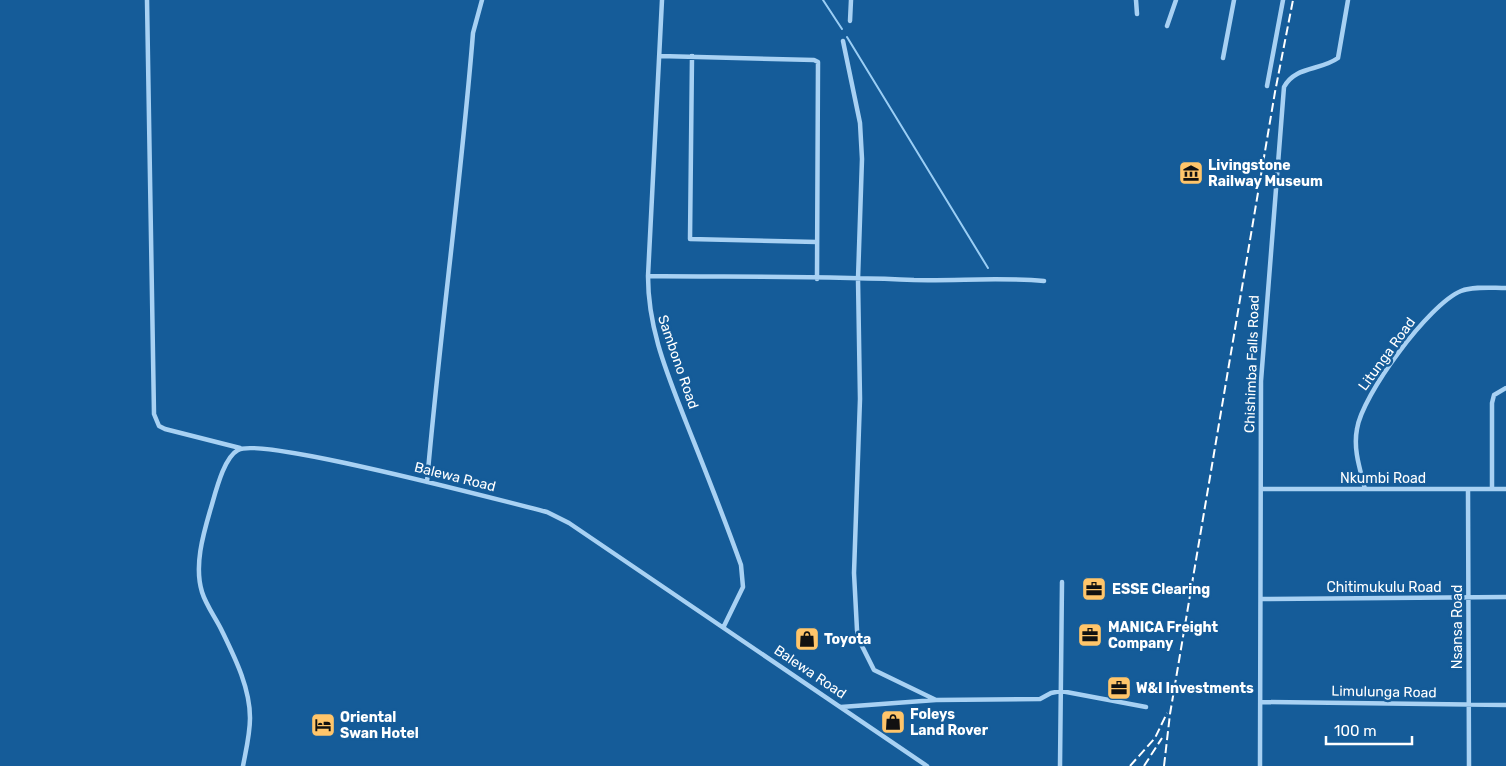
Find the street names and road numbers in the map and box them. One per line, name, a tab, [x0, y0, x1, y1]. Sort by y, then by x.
street label: Chishimba Falls Road	[1241, 295, 1263, 433]
street label: Sambono Road	[654, 313, 702, 411]
street label: Litunga Road	[1355, 314, 1419, 394]
street label: Balewa Road	[412, 459, 498, 495]
street label: Nkumbi Road	[1340, 470, 1426, 487]
street label: Chitimukulu Road	[1326, 579, 1442, 596]
street label: Nsansa Road	[1449, 585, 1466, 669]
street label: Balewa Road	[771, 642, 849, 702]
street label: Limulunga Road	[1331, 683, 1437, 701]

